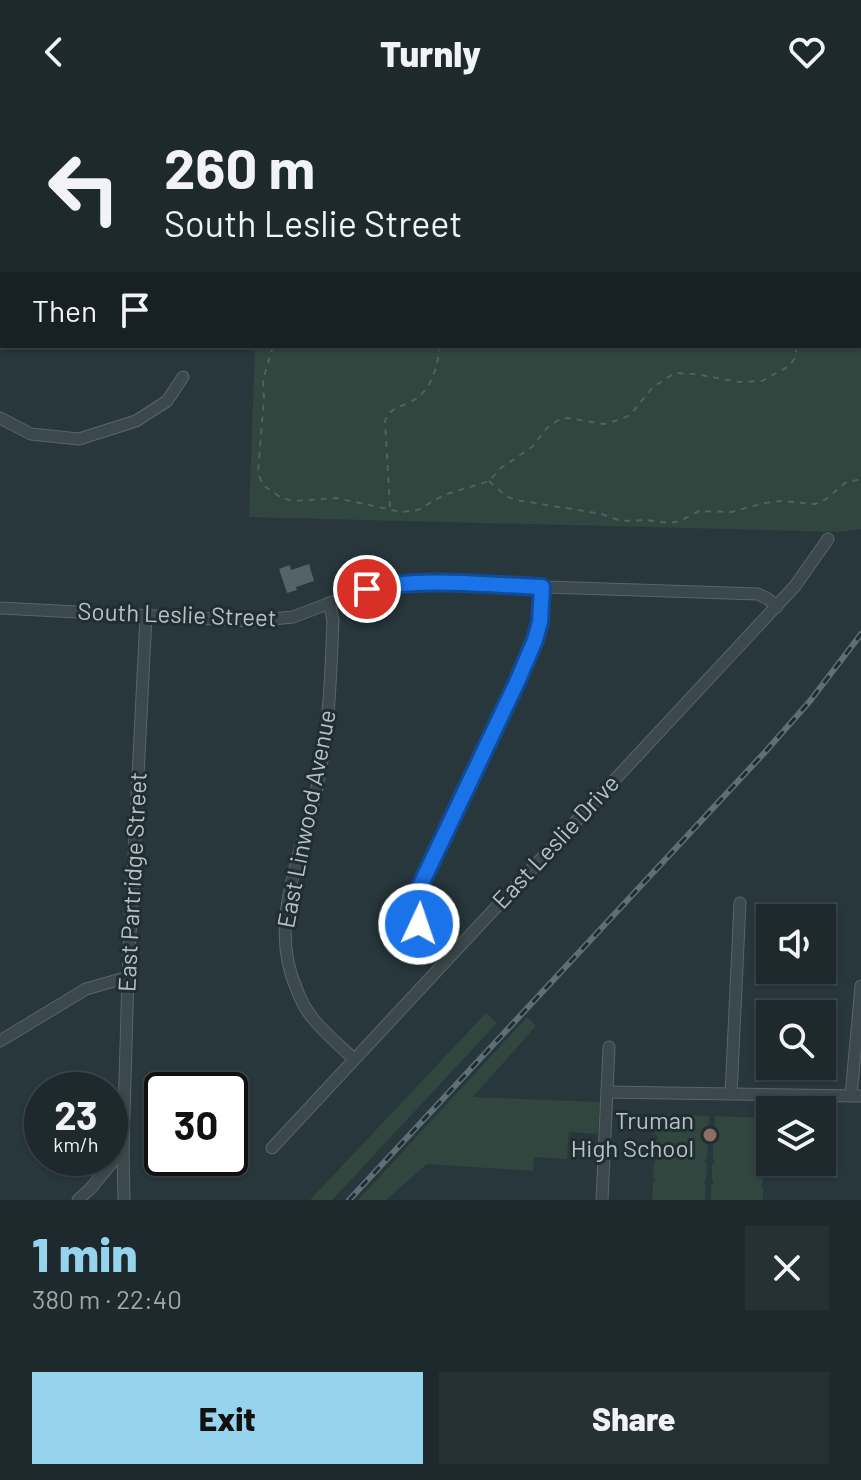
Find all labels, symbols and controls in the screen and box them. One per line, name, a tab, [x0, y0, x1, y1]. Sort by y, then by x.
icon: back	[32, 30, 76, 74]
icon: heart	[785, 30, 829, 74]
text: Turnly	[380, 31, 481, 74]
text: 260 m	[164, 133, 315, 200]
icon: left	[32, 136, 136, 240]
text: South Leslie Street	[164, 201, 462, 244]
icon: arrive	[113, 288, 157, 332]
text: Then	[32, 292, 97, 328]
pin	[333, 555, 401, 623]
icon: arrive	[345, 567, 389, 611]
street label: South Leslie Street	[77, 596, 277, 631]
street label: East Linwood Avenue	[270, 707, 341, 930]
street label: East Leslie Drive	[486, 768, 624, 914]
street label: East Partridge Street	[111, 771, 152, 993]
position arrow	[377, 882, 461, 966]
map controls	[756, 904, 836, 1176]
button: sound	[756, 904, 836, 984]
button: search	[756, 1000, 836, 1080]
speed limit sign: 30	[144, 1072, 248, 1176]
text: 23	[54, 1090, 98, 1138]
button: layers	[756, 1096, 836, 1176]
place label: Truman High School	[571, 1105, 694, 1162]
marker: Truman High School	[701, 1126, 719, 1144]
text: km/h	[53, 1132, 99, 1156]
text: 1 min	[32, 1224, 138, 1282]
button: close	[745, 1226, 829, 1310]
text: 380 m · 22:40	[32, 1283, 182, 1314]
button: Exit	[32, 1372, 423, 1464]
button: Share	[439, 1372, 829, 1464]

